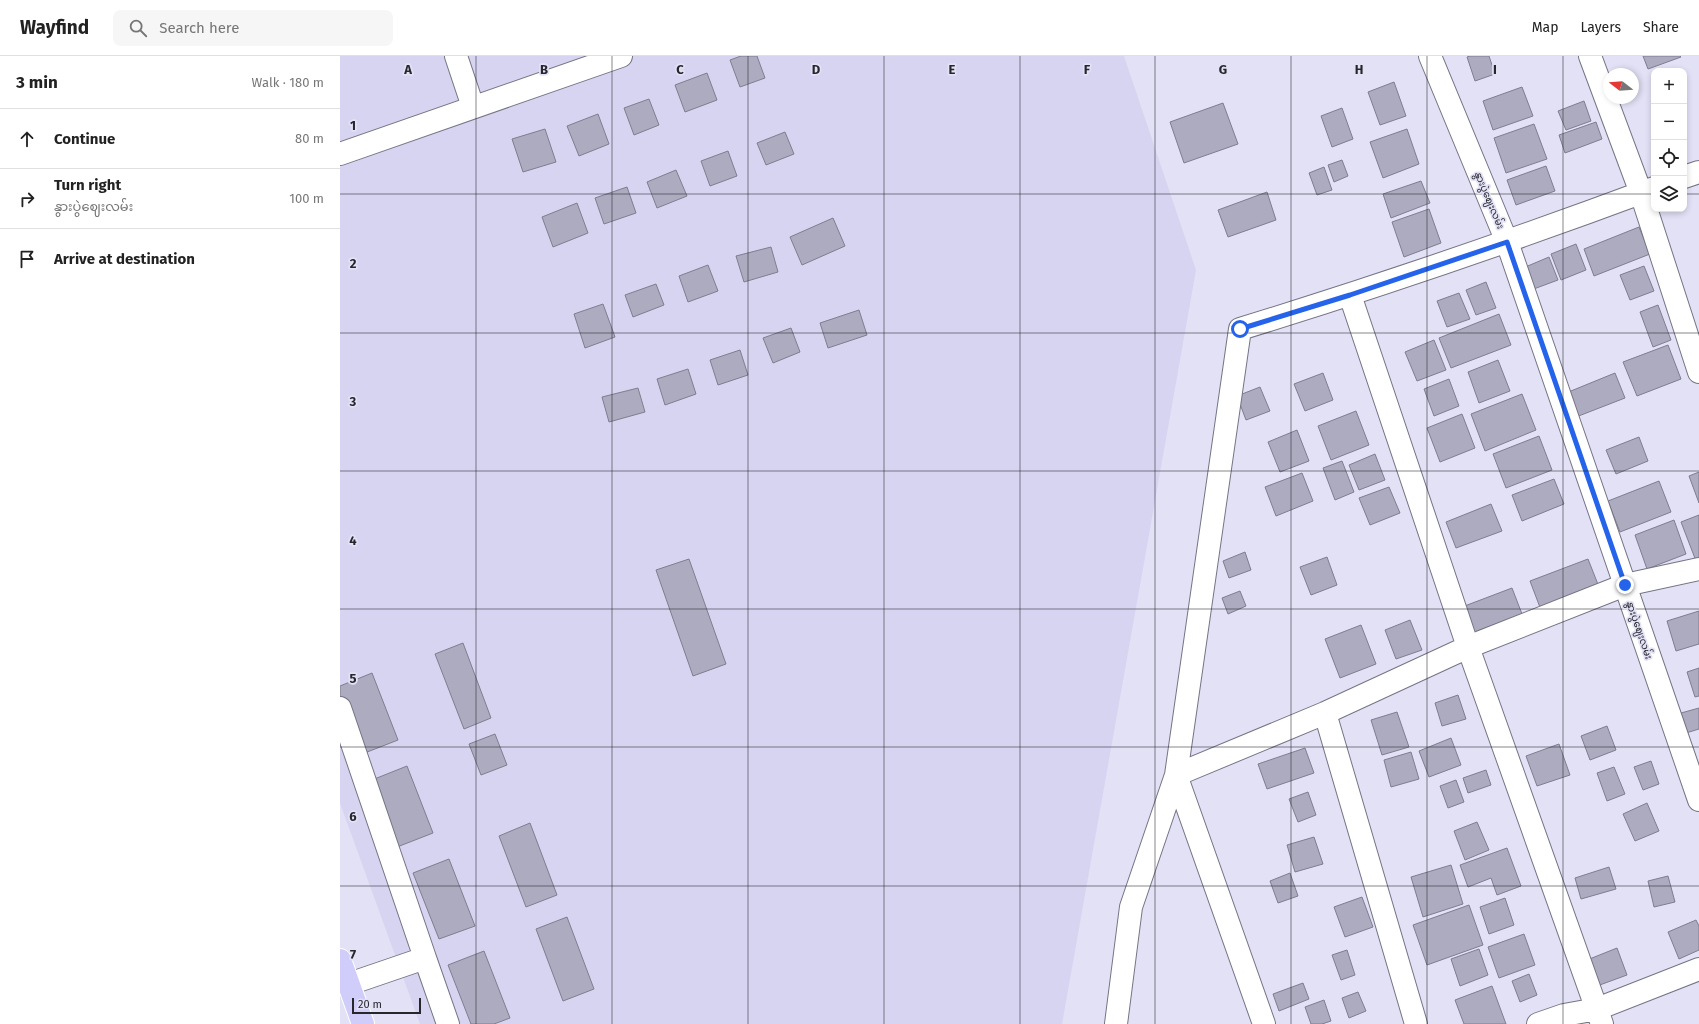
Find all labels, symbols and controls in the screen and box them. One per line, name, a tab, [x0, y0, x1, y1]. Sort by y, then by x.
search box	[113, 10, 393, 46]
text: Wayfind	[20, 16, 89, 39]
icon: search	[127, 17, 149, 39]
text: Search here	[159, 19, 239, 37]
text: Map	[1532, 19, 1558, 36]
text: Layers	[1580, 19, 1621, 36]
text: Share	[1643, 19, 1679, 36]
text: A	[403, 62, 412, 77]
text: B	[540, 62, 548, 77]
text: C	[676, 62, 684, 77]
text: D	[812, 62, 821, 77]
text: E	[949, 62, 956, 77]
text: F	[1084, 62, 1091, 77]
text: G	[1219, 62, 1227, 77]
text: H	[1355, 62, 1363, 77]
text: I	[1493, 62, 1497, 77]
north arrow	[1603, 68, 1639, 104]
map controls	[1651, 68, 1687, 212]
button: +	[1651, 68, 1687, 104]
text: 3 min	[16, 72, 58, 93]
text: Walk · 180 m	[252, 75, 324, 90]
button: −	[1651, 104, 1687, 140]
text: 1	[350, 118, 356, 133]
icon: ahead	[16, 128, 38, 150]
text: Continue	[54, 130, 115, 148]
text: 80 m	[295, 131, 324, 146]
button: locate	[1651, 140, 1687, 176]
street label: နွားပွဲဈေးလမ်း	[1470, 169, 1508, 232]
text: Turn right	[54, 176, 121, 194]
button: layers	[1651, 176, 1687, 212]
icon: right	[16, 188, 38, 210]
text: 100 m	[289, 191, 324, 206]
text: နွားပွဲဈေးလမ်း	[54, 199, 133, 214]
icon: arrive	[16, 248, 38, 270]
text: Arrive at destination	[54, 250, 195, 268]
text: 2	[350, 256, 357, 271]
route start	[1231, 320, 1249, 338]
text: 3	[349, 394, 357, 409]
text: 4	[349, 533, 357, 548]
route end	[1616, 576, 1634, 594]
street label: နွားပွဲဈေးလမ်း	[1622, 599, 1657, 662]
text: 5	[350, 671, 357, 686]
text: 6	[349, 809, 357, 824]
text: 7	[350, 947, 356, 962]
scale bar	[352, 996, 421, 1015]
text: 20 m	[358, 998, 382, 1011]

